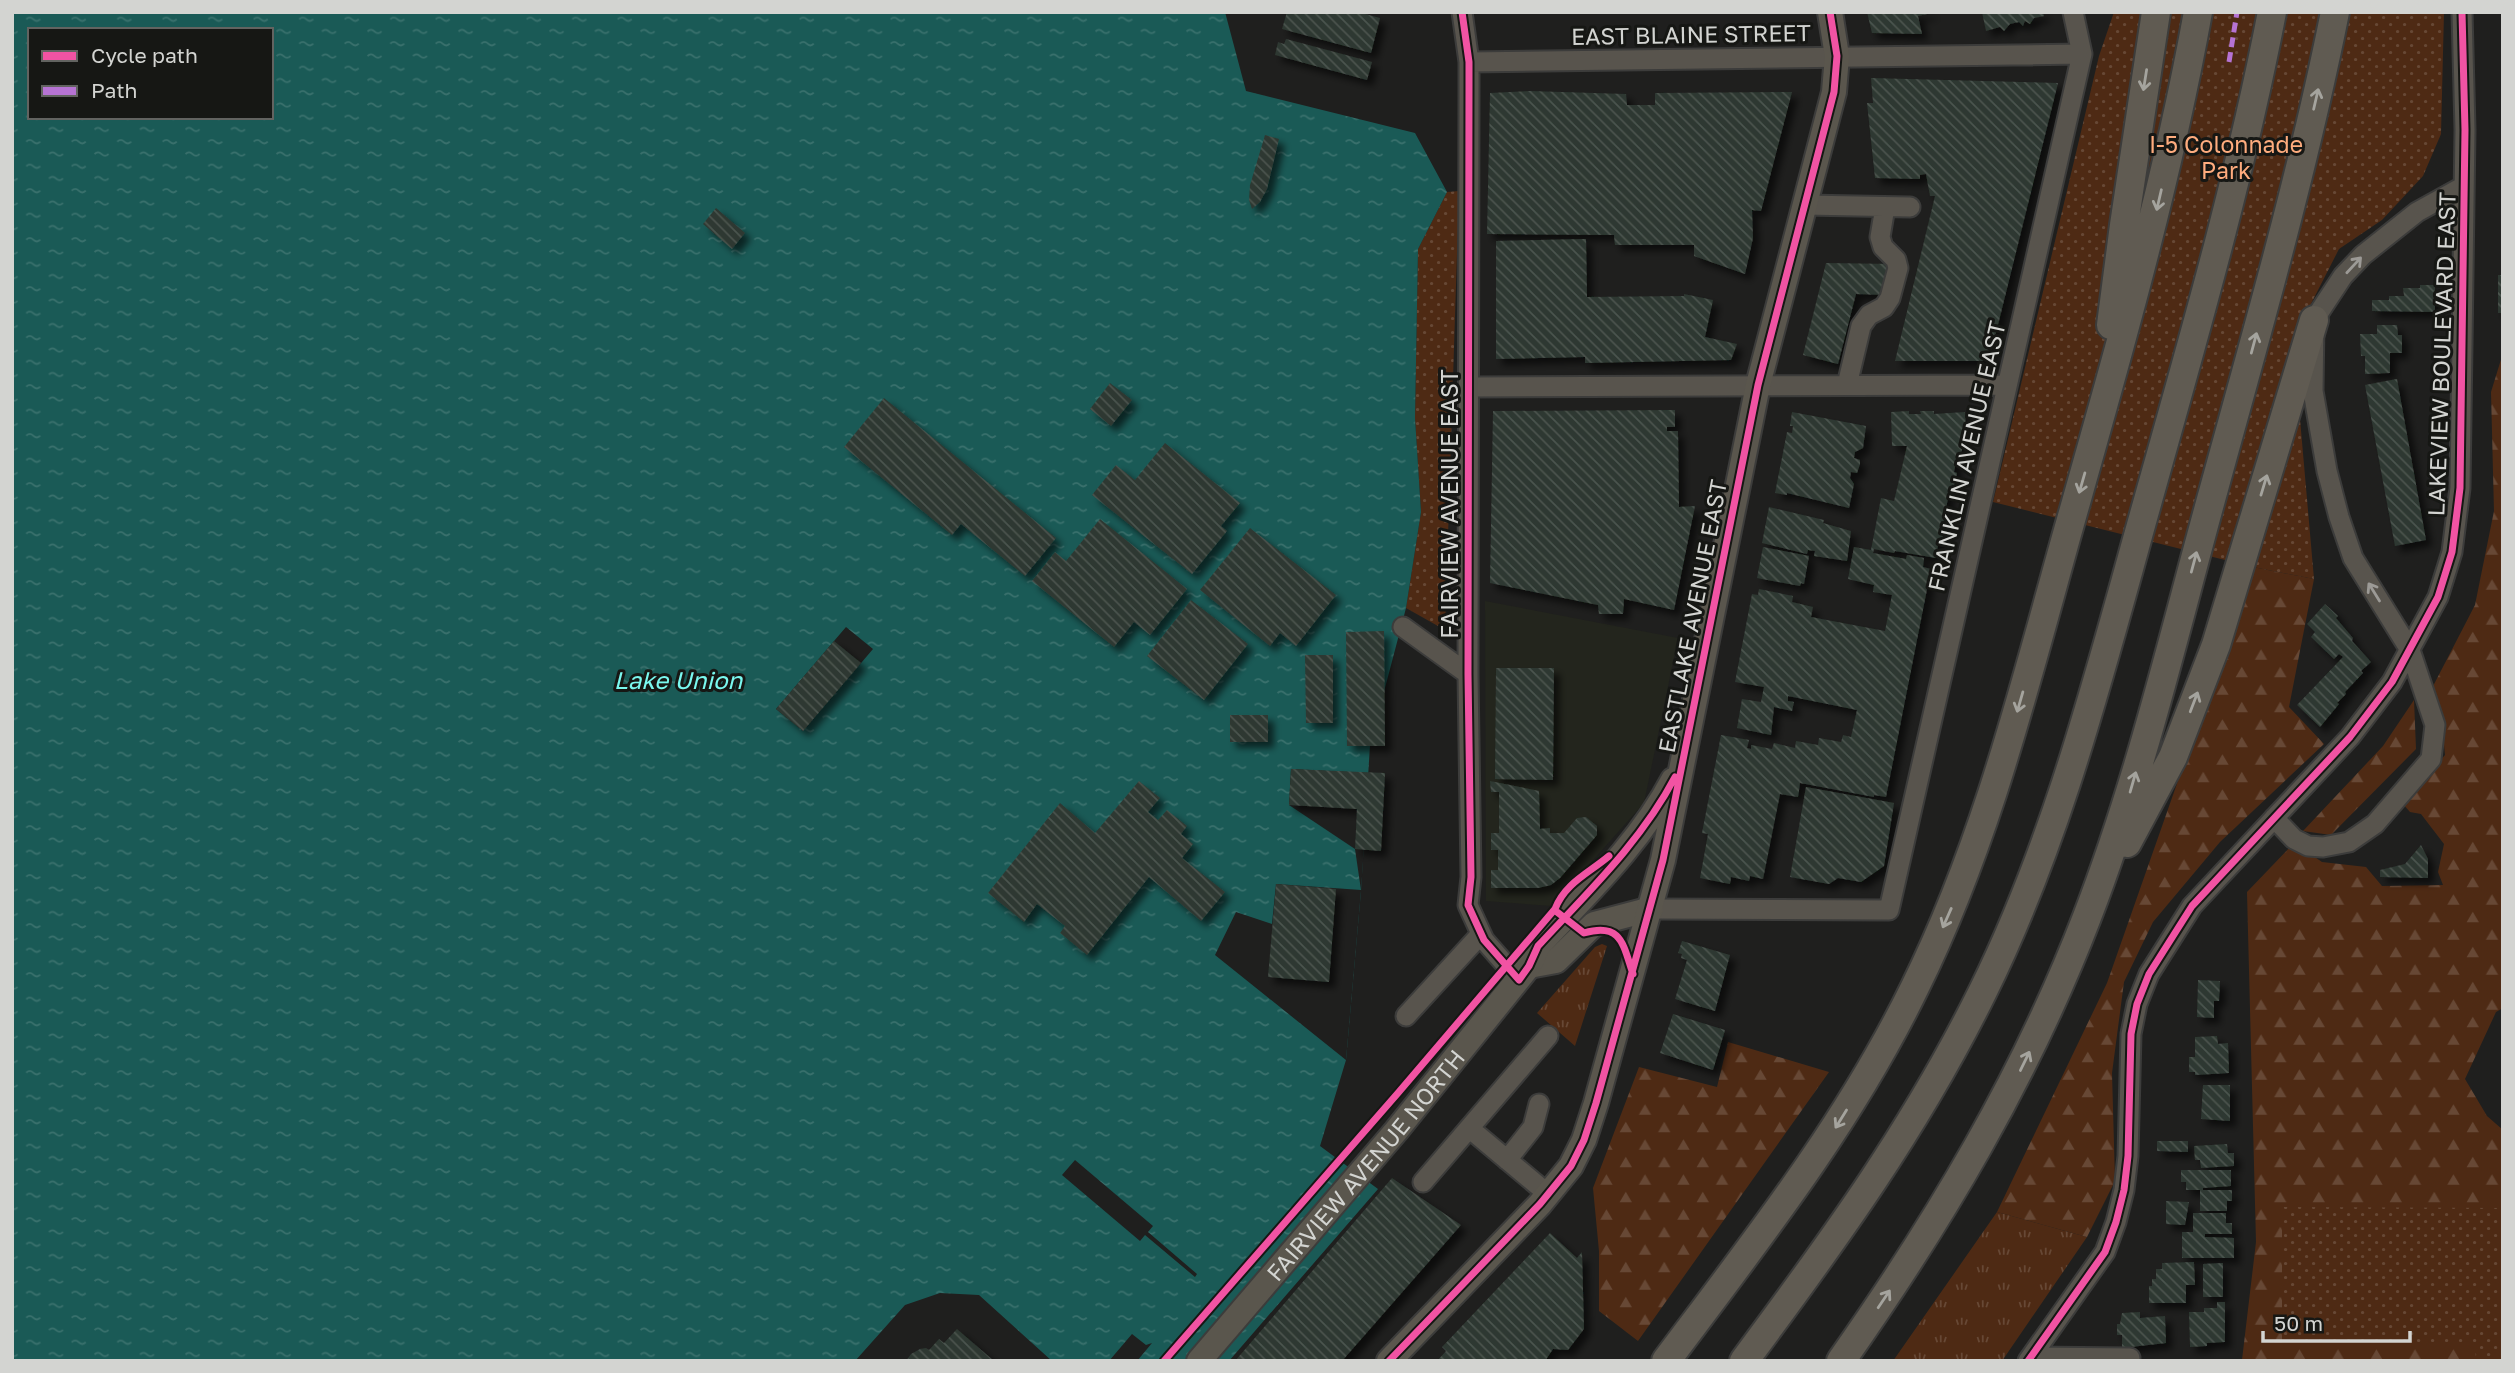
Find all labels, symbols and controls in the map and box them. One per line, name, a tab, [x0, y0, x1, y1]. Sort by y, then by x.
street label: EAST BLAINE STREET	[1571, 18, 1811, 50]
legend	[28, 28, 273, 119]
text: Cycle path	[91, 42, 198, 68]
one-way arrow	[2139, 68, 2152, 91]
text: Path	[91, 77, 138, 103]
one-way arrow	[2310, 88, 2324, 111]
park label: I-5 Colonnade Park	[2149, 130, 2303, 184]
one-way arrow	[2152, 188, 2165, 211]
street label: LAKEVIEW BOULEVARD EAST	[2421, 191, 2461, 517]
one-way arrow	[2345, 257, 2362, 274]
street label: FRANKLIN AVENUE EAST	[1921, 318, 2011, 594]
one-way arrow	[2248, 332, 2261, 355]
street label: FAIRVIEW AVENUE EAST	[1435, 369, 1463, 639]
one-way arrow	[2074, 472, 2087, 494]
one-way arrow	[2258, 474, 2271, 496]
street label: EASTLAKE AVENUE EAST	[1652, 477, 1732, 755]
one-way arrow	[2188, 552, 2201, 574]
one-way arrow	[2367, 583, 2382, 602]
water label: Lake Union	[614, 665, 743, 694]
one-way arrow	[2013, 691, 2026, 713]
one-way arrow	[2189, 691, 2202, 713]
one-way arrow	[2127, 771, 2140, 794]
one-way arrow	[1940, 906, 1953, 928]
street label: FAIRVIEW AVENUE NORTH	[1260, 1044, 1470, 1286]
one-way arrow	[2018, 1051, 2032, 1072]
one-way arrow	[1834, 1108, 1848, 1128]
one-way arrow	[1877, 1290, 1891, 1309]
scale bar	[2263, 1300, 2410, 1344]
text: 50 m	[2274, 1310, 2323, 1336]

